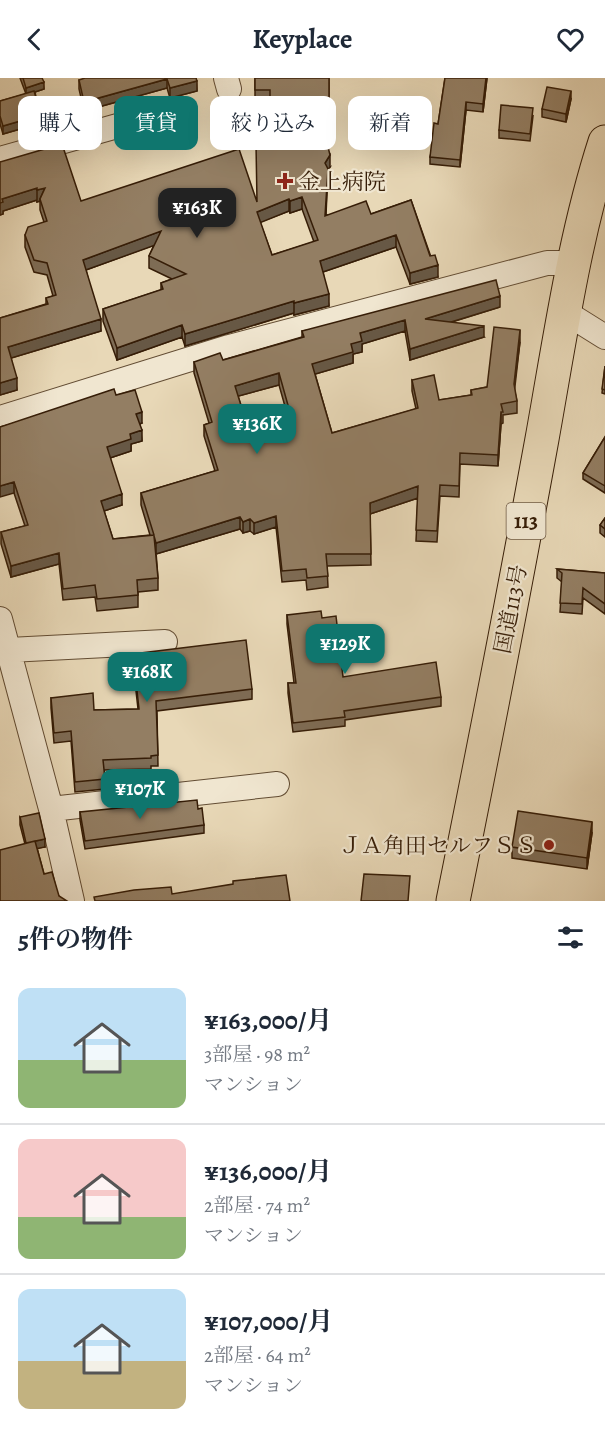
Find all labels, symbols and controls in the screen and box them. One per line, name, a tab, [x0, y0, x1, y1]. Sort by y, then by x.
text: Keyplace	[252, 21, 353, 57]
icon: back	[18, 23, 51, 56]
icon: heart	[554, 23, 587, 56]
chip: 購入	[18, 96, 102, 150]
chip: 賃貸	[114, 96, 198, 150]
chip: 絞り込み	[210, 96, 336, 150]
chip: 新着	[348, 96, 432, 150]
place label: 金上病院	[298, 167, 386, 197]
marker: 金上病院	[276, 172, 294, 190]
pin: ¥163K	[155, 188, 239, 239]
text: ¥163K	[172, 194, 222, 221]
pin: ¥136K	[215, 404, 299, 455]
text: ¥136K	[232, 410, 282, 437]
road number: 113	[506, 503, 546, 539]
street label: 国道113号	[488, 562, 534, 656]
pin: ¥129K	[303, 624, 387, 675]
text: ¥129K	[320, 630, 370, 657]
pin: ¥168K	[105, 652, 189, 703]
text: ¥168K	[122, 658, 172, 685]
pin: ¥107K	[98, 769, 182, 820]
text: ¥107K	[115, 775, 165, 802]
place label: ＪＡ角田セルフＳＳ	[339, 831, 537, 861]
marker: ＪＡ角田セルフＳＳ	[542, 838, 556, 852]
icon: filters	[554, 921, 587, 954]
text: 5件の物件	[18, 922, 133, 957]
text: ¥163,000/月	[204, 1003, 332, 1038]
icon: home	[66, 1012, 138, 1084]
text: 3部屋 · 98 m²	[204, 1041, 310, 1068]
text: マンション	[204, 1071, 303, 1098]
text: ¥136,000/月	[204, 1154, 332, 1189]
icon: home	[66, 1163, 138, 1235]
text: 2部屋 · 74 m²	[204, 1192, 310, 1219]
text: マンション	[204, 1222, 303, 1249]
text: ¥107,000/月	[204, 1304, 333, 1339]
icon: home	[66, 1313, 138, 1385]
text: 2部屋 · 64 m²	[204, 1342, 311, 1369]
text: マンション	[204, 1372, 303, 1399]

